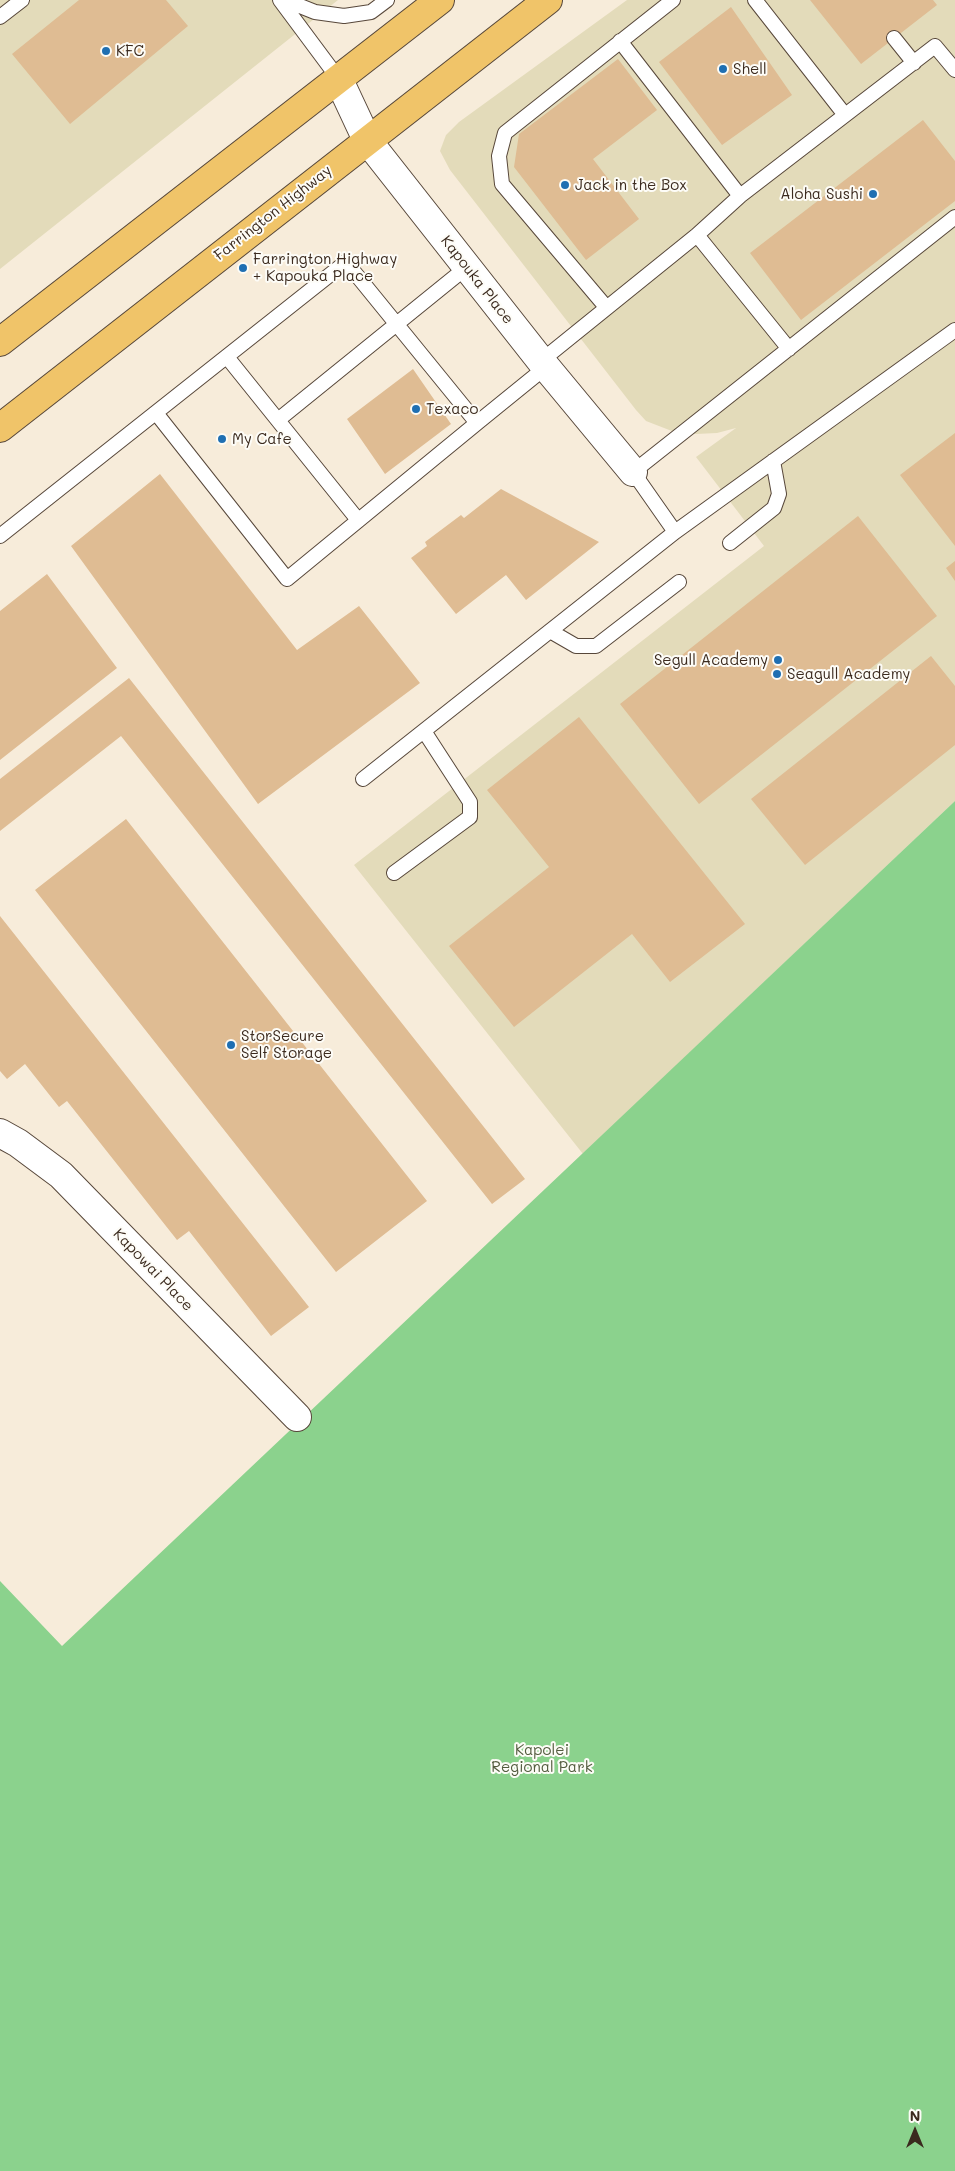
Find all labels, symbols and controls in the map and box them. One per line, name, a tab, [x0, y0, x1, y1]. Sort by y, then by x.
place label: KFC	[116, 42, 144, 60]
marker: KFC	[100, 45, 112, 57]
place label: Shell	[733, 60, 767, 78]
marker: Shell	[717, 63, 729, 75]
street label: Farrington Highway	[211, 162, 335, 264]
place label: Jack in the Box	[575, 176, 687, 194]
marker: Jack in the Box	[559, 179, 571, 191]
place label: Aloha Sushi	[780, 185, 863, 203]
marker: Aloha Sushi	[867, 188, 879, 200]
street label: Kapouka Place	[437, 232, 517, 328]
place label: Farrington Highway + Kapouka Place	[253, 250, 397, 285]
marker: Farrington Highway + Kapouka Place	[237, 262, 249, 274]
place label: Texaco	[426, 400, 478, 418]
marker: Texaco	[410, 403, 422, 415]
place label: My Cafe	[232, 430, 292, 448]
marker: My Cafe	[216, 433, 228, 445]
place label: Segull Academy	[654, 651, 768, 669]
marker: Segull Academy	[772, 654, 784, 666]
place label: Seagull Academy	[787, 665, 910, 683]
marker: Seagull Academy	[771, 668, 783, 680]
place label: StorSecure Self Storage	[241, 1027, 332, 1062]
marker: StorSecure Self Storage	[225, 1039, 237, 1051]
street label: Kapowai Place	[109, 1225, 197, 1315]
park label: Kapolei Regional Park	[491, 1741, 593, 1776]
north arrow	[890, 2106, 940, 2156]
text: N	[910, 2106, 920, 2125]

